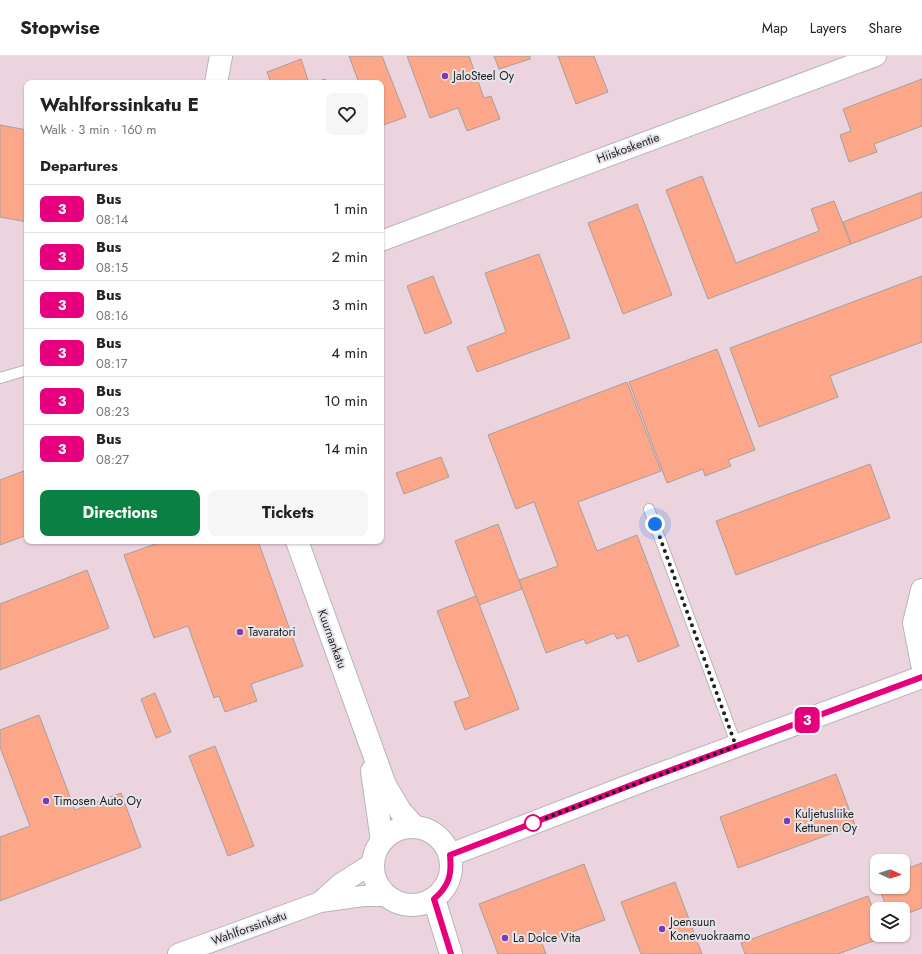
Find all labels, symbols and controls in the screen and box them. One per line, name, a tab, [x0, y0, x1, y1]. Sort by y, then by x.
text: Stopwise	[20, 14, 100, 41]
text: Map	[762, 18, 788, 38]
text: Layers	[810, 18, 846, 38]
text: Share	[868, 18, 902, 38]
place label: JaloSteel Oy	[451, 67, 515, 85]
marker: JaloSteel Oy	[440, 71, 450, 81]
text: Wahlforssinkatu E	[40, 91, 199, 118]
button: heart	[326, 93, 368, 135]
text: Walk · 3 min · 160 m	[40, 120, 156, 139]
street label: Hiiskoskentie	[594, 128, 662, 168]
text: Departures	[40, 155, 118, 177]
text: Bus	[96, 188, 121, 210]
text: 1 min	[333, 198, 368, 220]
text: 3	[58, 199, 66, 219]
text: 08:14	[96, 210, 128, 229]
text: Bus	[96, 236, 121, 258]
text: 2 min	[331, 246, 368, 268]
text: 3	[58, 247, 66, 267]
text: 08:15	[96, 258, 128, 277]
text: Bus	[96, 284, 121, 306]
text: 3 min	[332, 294, 368, 316]
text: 3	[58, 295, 66, 315]
text: 08:16	[96, 306, 128, 325]
text: Bus	[96, 332, 121, 354]
text: 4 min	[331, 342, 368, 364]
text: 3	[58, 343, 66, 363]
text: 08:17	[96, 354, 127, 373]
text: Bus	[96, 380, 121, 402]
text: 10 min	[324, 390, 368, 412]
text: 3	[58, 391, 66, 411]
text: 08:23	[96, 402, 129, 421]
text: Bus	[96, 428, 121, 450]
text: 14 min	[325, 438, 368, 460]
text: 3	[58, 439, 66, 459]
text: 08:27	[96, 450, 129, 469]
button: Directions	[40, 490, 200, 536]
button: Tickets	[208, 490, 368, 536]
your location	[645, 514, 665, 534]
street label: Kuurnankatu	[313, 607, 351, 671]
place label: Tavaratori	[248, 623, 296, 641]
marker: Tavaratori	[235, 627, 245, 637]
line badge: 3	[794, 707, 820, 733]
text: 3	[803, 710, 811, 730]
place label: Timosen Auto Oy	[54, 792, 142, 810]
marker: Timosen Auto Oy	[41, 796, 51, 806]
place label: Kuljetusliike Kettunen Oy	[795, 805, 858, 837]
unlabelled marker	[524, 814, 542, 832]
marker: Kuljetusliike Kettunen Oy	[782, 816, 792, 826]
north arrow	[870, 854, 910, 894]
map controls	[870, 854, 910, 942]
button: layers	[870, 902, 910, 942]
street label: Wahlforssinkatu	[209, 906, 289, 950]
place label: Joensuun Konevuokraamo	[668, 913, 751, 945]
marker: Joensuun Konevuokraamo	[657, 924, 667, 934]
place label: La Dolce Vita	[513, 929, 581, 947]
marker: La Dolce Vita	[500, 933, 510, 943]

